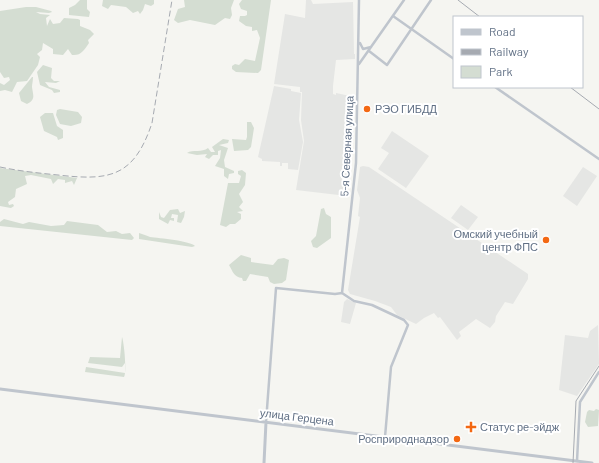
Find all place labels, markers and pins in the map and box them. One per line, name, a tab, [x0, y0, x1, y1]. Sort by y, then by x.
place label: РЭО ГИБДД	[375, 102, 438, 115]
marker: РЭО ГИБДД	[362, 104, 372, 114]
place label: Омский учебный центр ФПС	[453, 227, 538, 253]
marker: Омский учебный центр ФПС	[541, 235, 551, 245]
place label: Статус ре-эйдж	[480, 420, 560, 433]
marker: Статус ре-эйдж	[465, 421, 477, 433]
place label: Росприроднадзор	[358, 432, 449, 445]
marker: Росприроднадзор	[452, 434, 462, 444]

